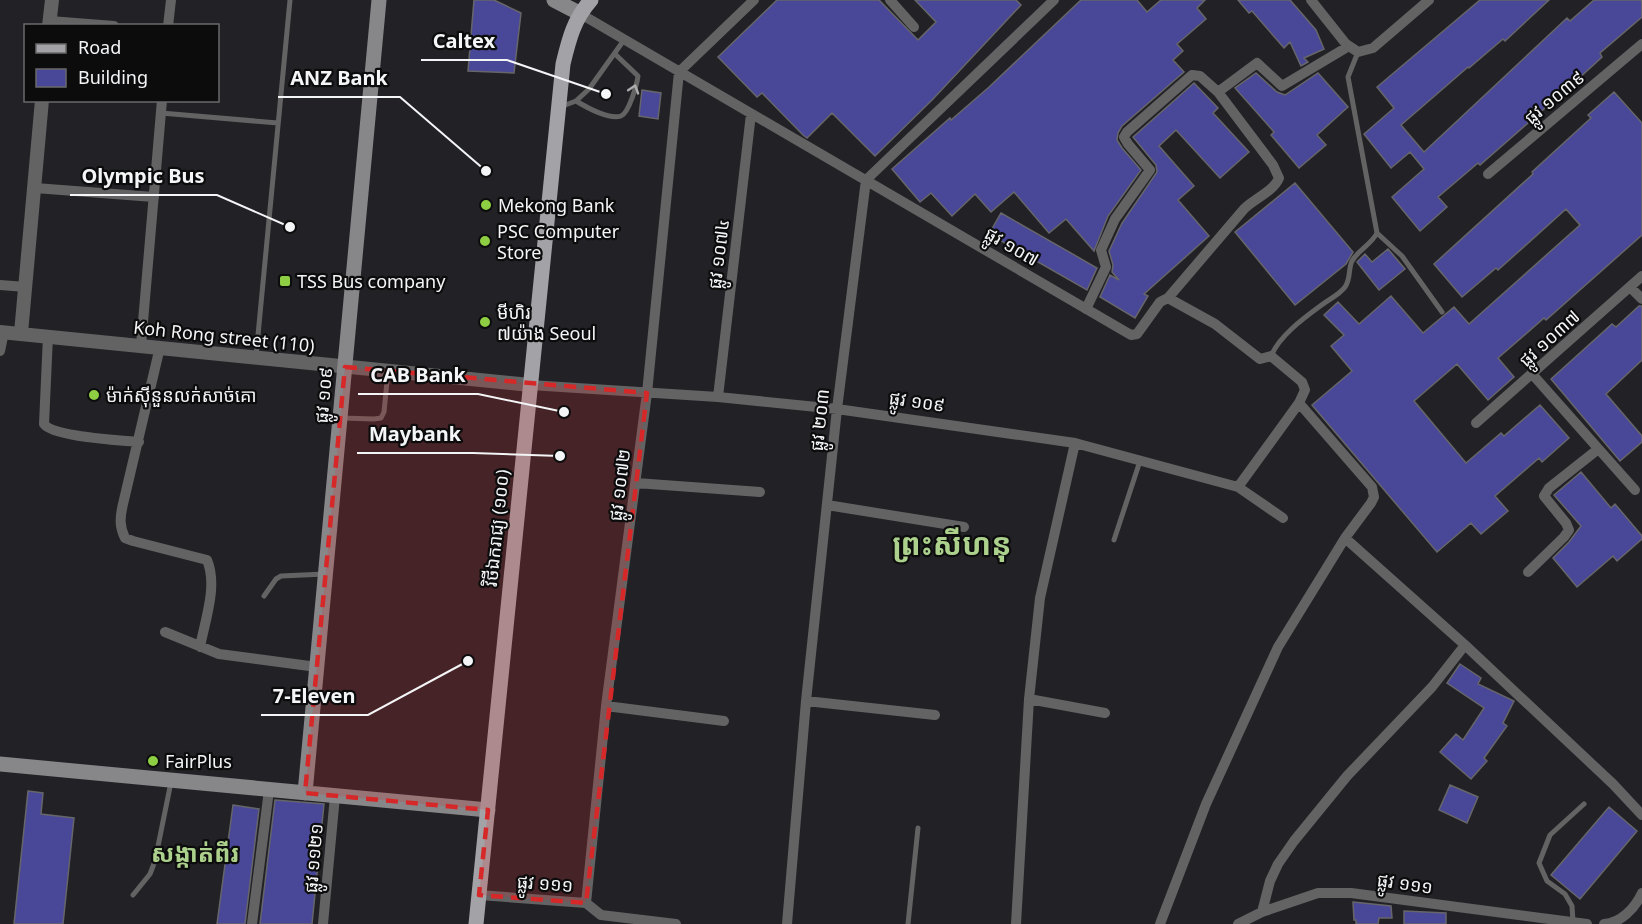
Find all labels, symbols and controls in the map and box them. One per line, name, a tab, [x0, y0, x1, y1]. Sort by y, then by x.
callout: Caltex	[421, 22, 507, 60]
legend	[24, 24, 219, 102]
text: Caltex	[433, 27, 495, 54]
text: Road	[78, 35, 121, 59]
callout: ANZ Bank	[278, 59, 400, 97]
text: ANZ Bank	[290, 64, 389, 91]
text: Building	[78, 65, 148, 89]
street label: ផ្លូវ ១០៣៩	[1519, 65, 1593, 133]
one-way arrow	[627, 84, 640, 95]
callout: Olympic Bus	[70, 157, 217, 195]
text: Olympic Bus	[81, 162, 205, 189]
place label: Mekong Bank	[498, 193, 615, 217]
marker: Mekong Bank	[479, 198, 493, 212]
street label: ផ្លូវ ១០៧៤	[702, 218, 739, 291]
place label: PSC Computer Store	[497, 219, 620, 264]
street label: ផ្លូវ ១០៧	[978, 221, 1044, 276]
marker: PSC Computer Store	[478, 234, 492, 248]
place label: TSS Bus company	[297, 269, 446, 293]
marker: TSS Bus company	[278, 274, 292, 288]
place label: មីហិរ ៧យ៉ាង Seoul	[497, 300, 596, 345]
street label: ផ្លូវ ១០៣៧	[1513, 304, 1588, 376]
street label: Koh Rong street (110)	[132, 315, 316, 357]
marker: មីហិរ ៧យ៉ាង Seoul	[478, 315, 492, 329]
callout: CAB Bank	[358, 356, 478, 394]
text: CAB Bank	[370, 361, 467, 388]
street label: ផ្លូវ ១០៩	[309, 366, 343, 425]
place label: ម៉ាក់សុីនួនលក់សាច់គោ	[106, 383, 257, 408]
street label: ផ្លូវ ១០៩	[887, 385, 947, 422]
marker: ម៉ាក់សុីនួនលក់សាច់គោ	[87, 388, 101, 402]
street label: ផ្លូវ ២០៣	[804, 388, 839, 453]
callout: Maybank	[357, 415, 473, 453]
text: Maybank	[369, 420, 462, 447]
street label: ផ្លូវ ១០៧២	[603, 448, 641, 523]
street label: វិថីឯករាជ្យ (១០០)	[478, 468, 514, 589]
district label: ព្រះសីហនុ	[892, 523, 1012, 564]
callout: 7-Eleven	[261, 677, 368, 715]
text: 7-Eleven	[273, 682, 355, 709]
place label: FairPlus	[165, 749, 232, 773]
marker: FairPlus	[146, 754, 160, 768]
street label: ផ្លូវ ១១២១	[298, 822, 333, 894]
district label: សង្កាត់ពីរ	[151, 836, 239, 869]
street label: ផ្លូវ ១១១	[1375, 867, 1435, 904]
street label: ផ្លូវ ១១១	[516, 869, 574, 902]

